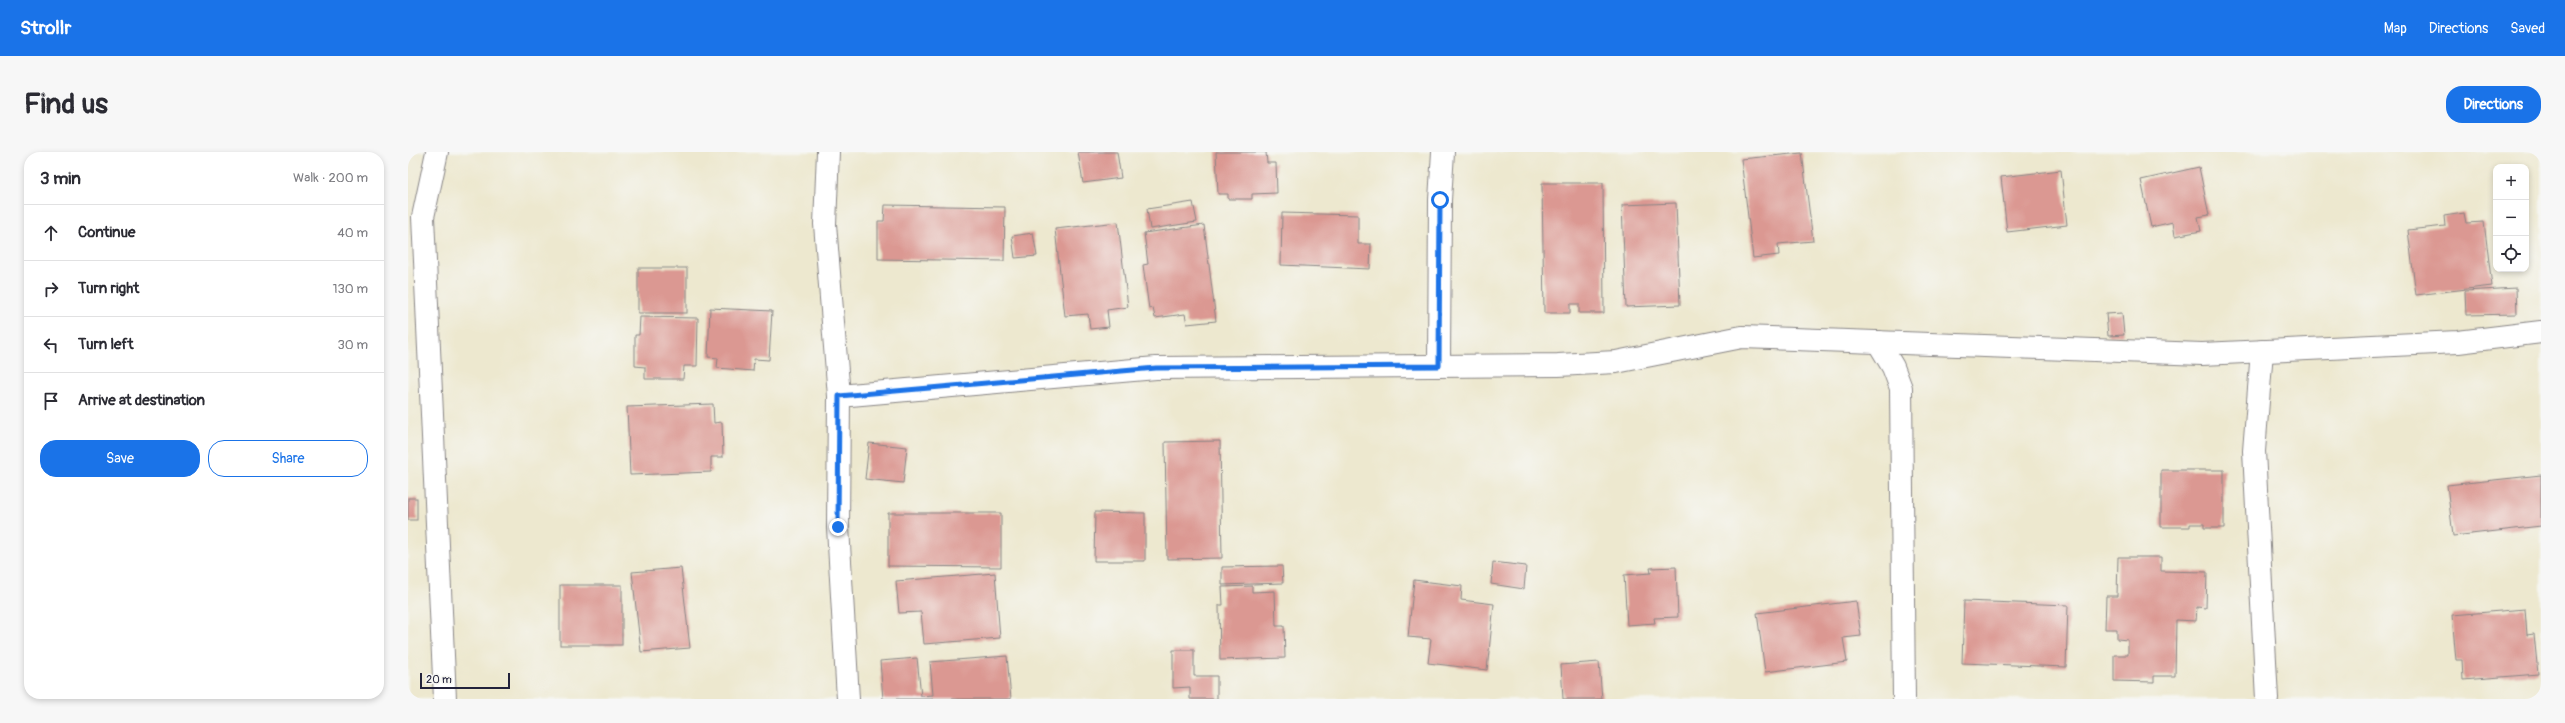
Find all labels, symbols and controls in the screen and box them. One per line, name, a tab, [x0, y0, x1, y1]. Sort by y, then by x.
text: Strollr	[20, 16, 71, 40]
text: Map	[2384, 20, 2407, 37]
text: Directions	[2429, 20, 2488, 37]
text: Saved	[2510, 20, 2545, 37]
button: Directions	[2446, 86, 2541, 123]
text: Find us	[24, 87, 108, 122]
map controls	[2493, 164, 2529, 272]
button: +	[2493, 164, 2529, 200]
text: 3 min	[40, 168, 81, 189]
text: Walk · 200 m	[293, 170, 368, 186]
route start	[1431, 191, 1449, 209]
button: −	[2493, 200, 2529, 236]
icon: ahead	[40, 222, 62, 244]
text: Continue	[78, 223, 136, 242]
text: 40 m	[337, 225, 368, 241]
button: locate	[2493, 236, 2529, 272]
icon: right	[40, 278, 62, 300]
text: Turn right	[78, 279, 139, 298]
text: 130 m	[332, 281, 368, 297]
icon: left	[40, 334, 62, 356]
text: Turn left	[78, 335, 134, 354]
text: 30 m	[338, 337, 368, 353]
icon: arrive	[40, 390, 62, 412]
text: Arrive at destination	[78, 391, 205, 410]
button: Save	[40, 440, 200, 477]
button: Share	[208, 440, 368, 477]
route end	[829, 518, 847, 536]
scale bar	[420, 671, 510, 690]
text: 20 m	[426, 673, 452, 686]

